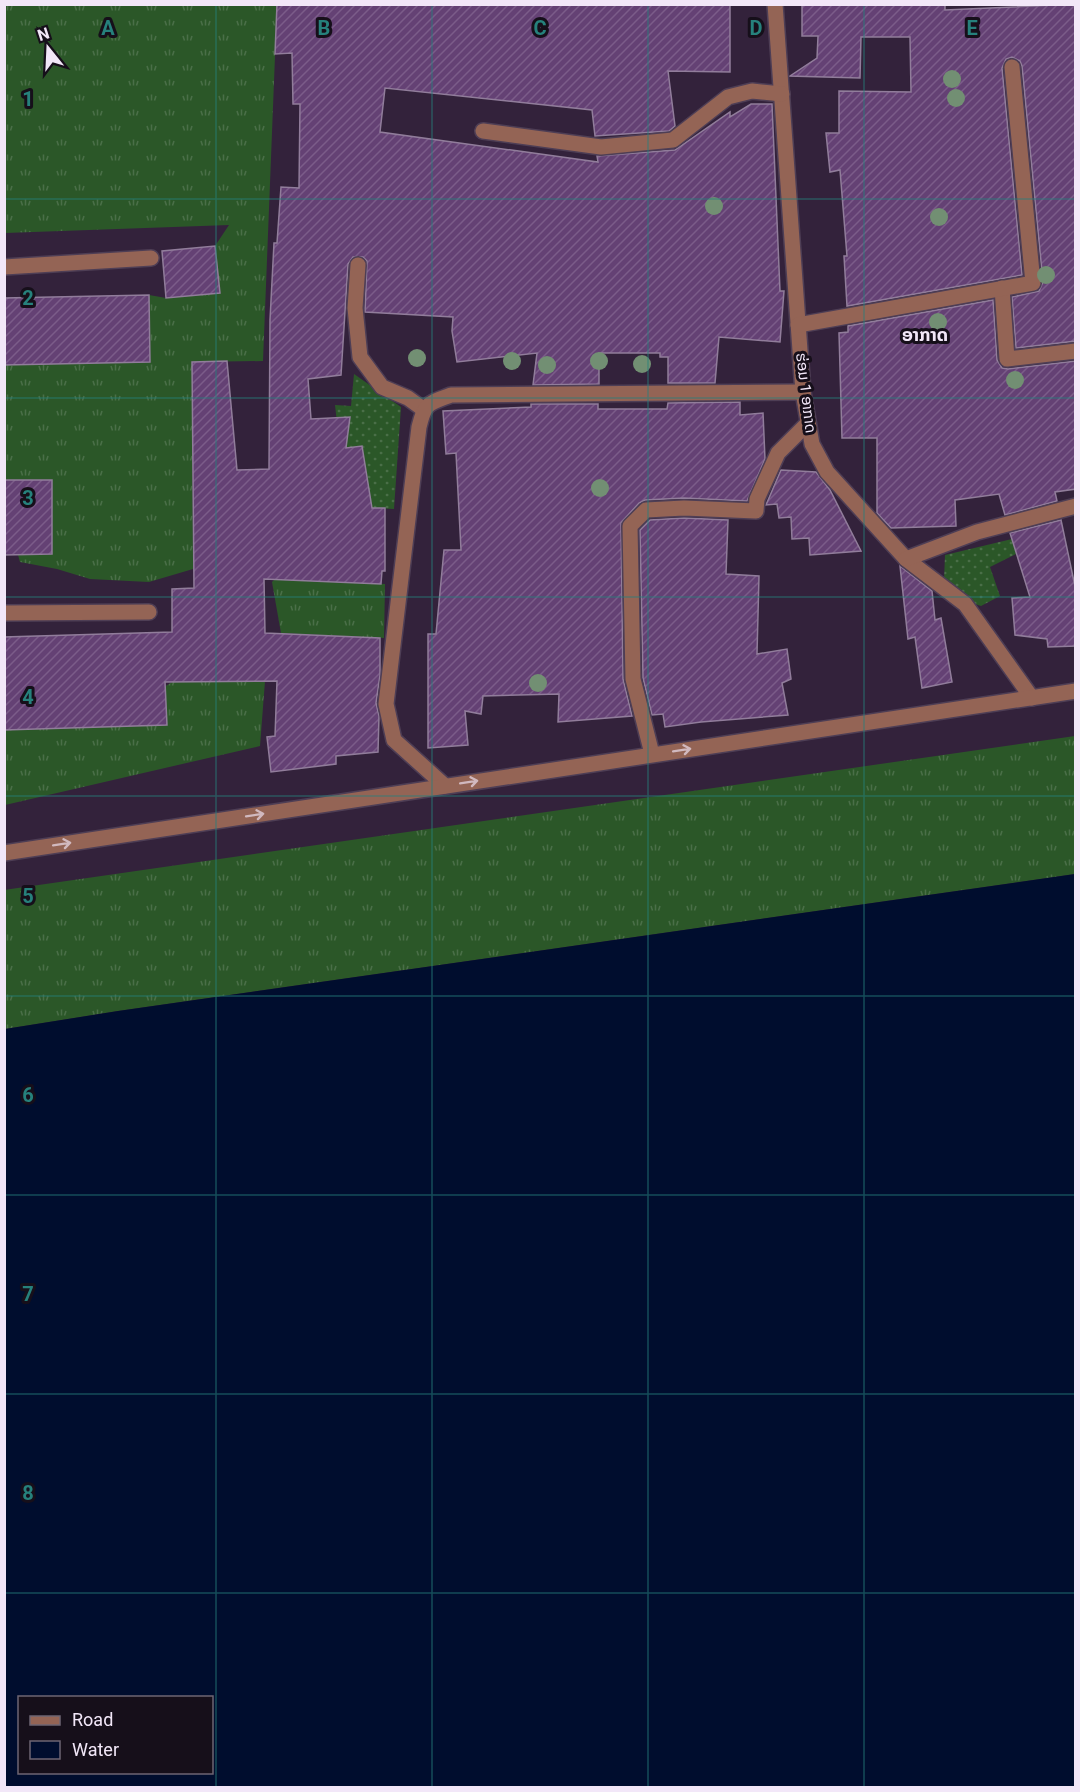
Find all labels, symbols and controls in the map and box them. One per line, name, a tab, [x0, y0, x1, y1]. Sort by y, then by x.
text: A	[101, 16, 115, 40]
text: B	[318, 16, 330, 40]
text: C	[533, 16, 547, 40]
text: D	[750, 16, 763, 40]
text: E	[966, 16, 978, 40]
north arrow	[18, 18, 78, 78]
text: N	[35, 23, 52, 45]
text: 1	[22, 87, 34, 111]
text: 2	[22, 286, 34, 310]
district label: ອາກາດ	[902, 324, 948, 345]
street label: ຮ່ອມ 1 ອາກາດ	[792, 352, 820, 434]
text: 3	[22, 486, 34, 510]
text: 4	[22, 685, 34, 709]
one-way arrow	[672, 744, 692, 755]
one-way arrow	[458, 777, 478, 788]
one-way arrow	[245, 809, 265, 820]
one-way arrow	[52, 838, 72, 849]
text: 5	[22, 884, 34, 908]
text: 6	[22, 1083, 34, 1107]
text: 7	[22, 1282, 34, 1306]
text: 8	[22, 1481, 34, 1505]
legend	[18, 1696, 213, 1774]
text: Road	[72, 1709, 113, 1730]
text: Water	[72, 1739, 119, 1760]

